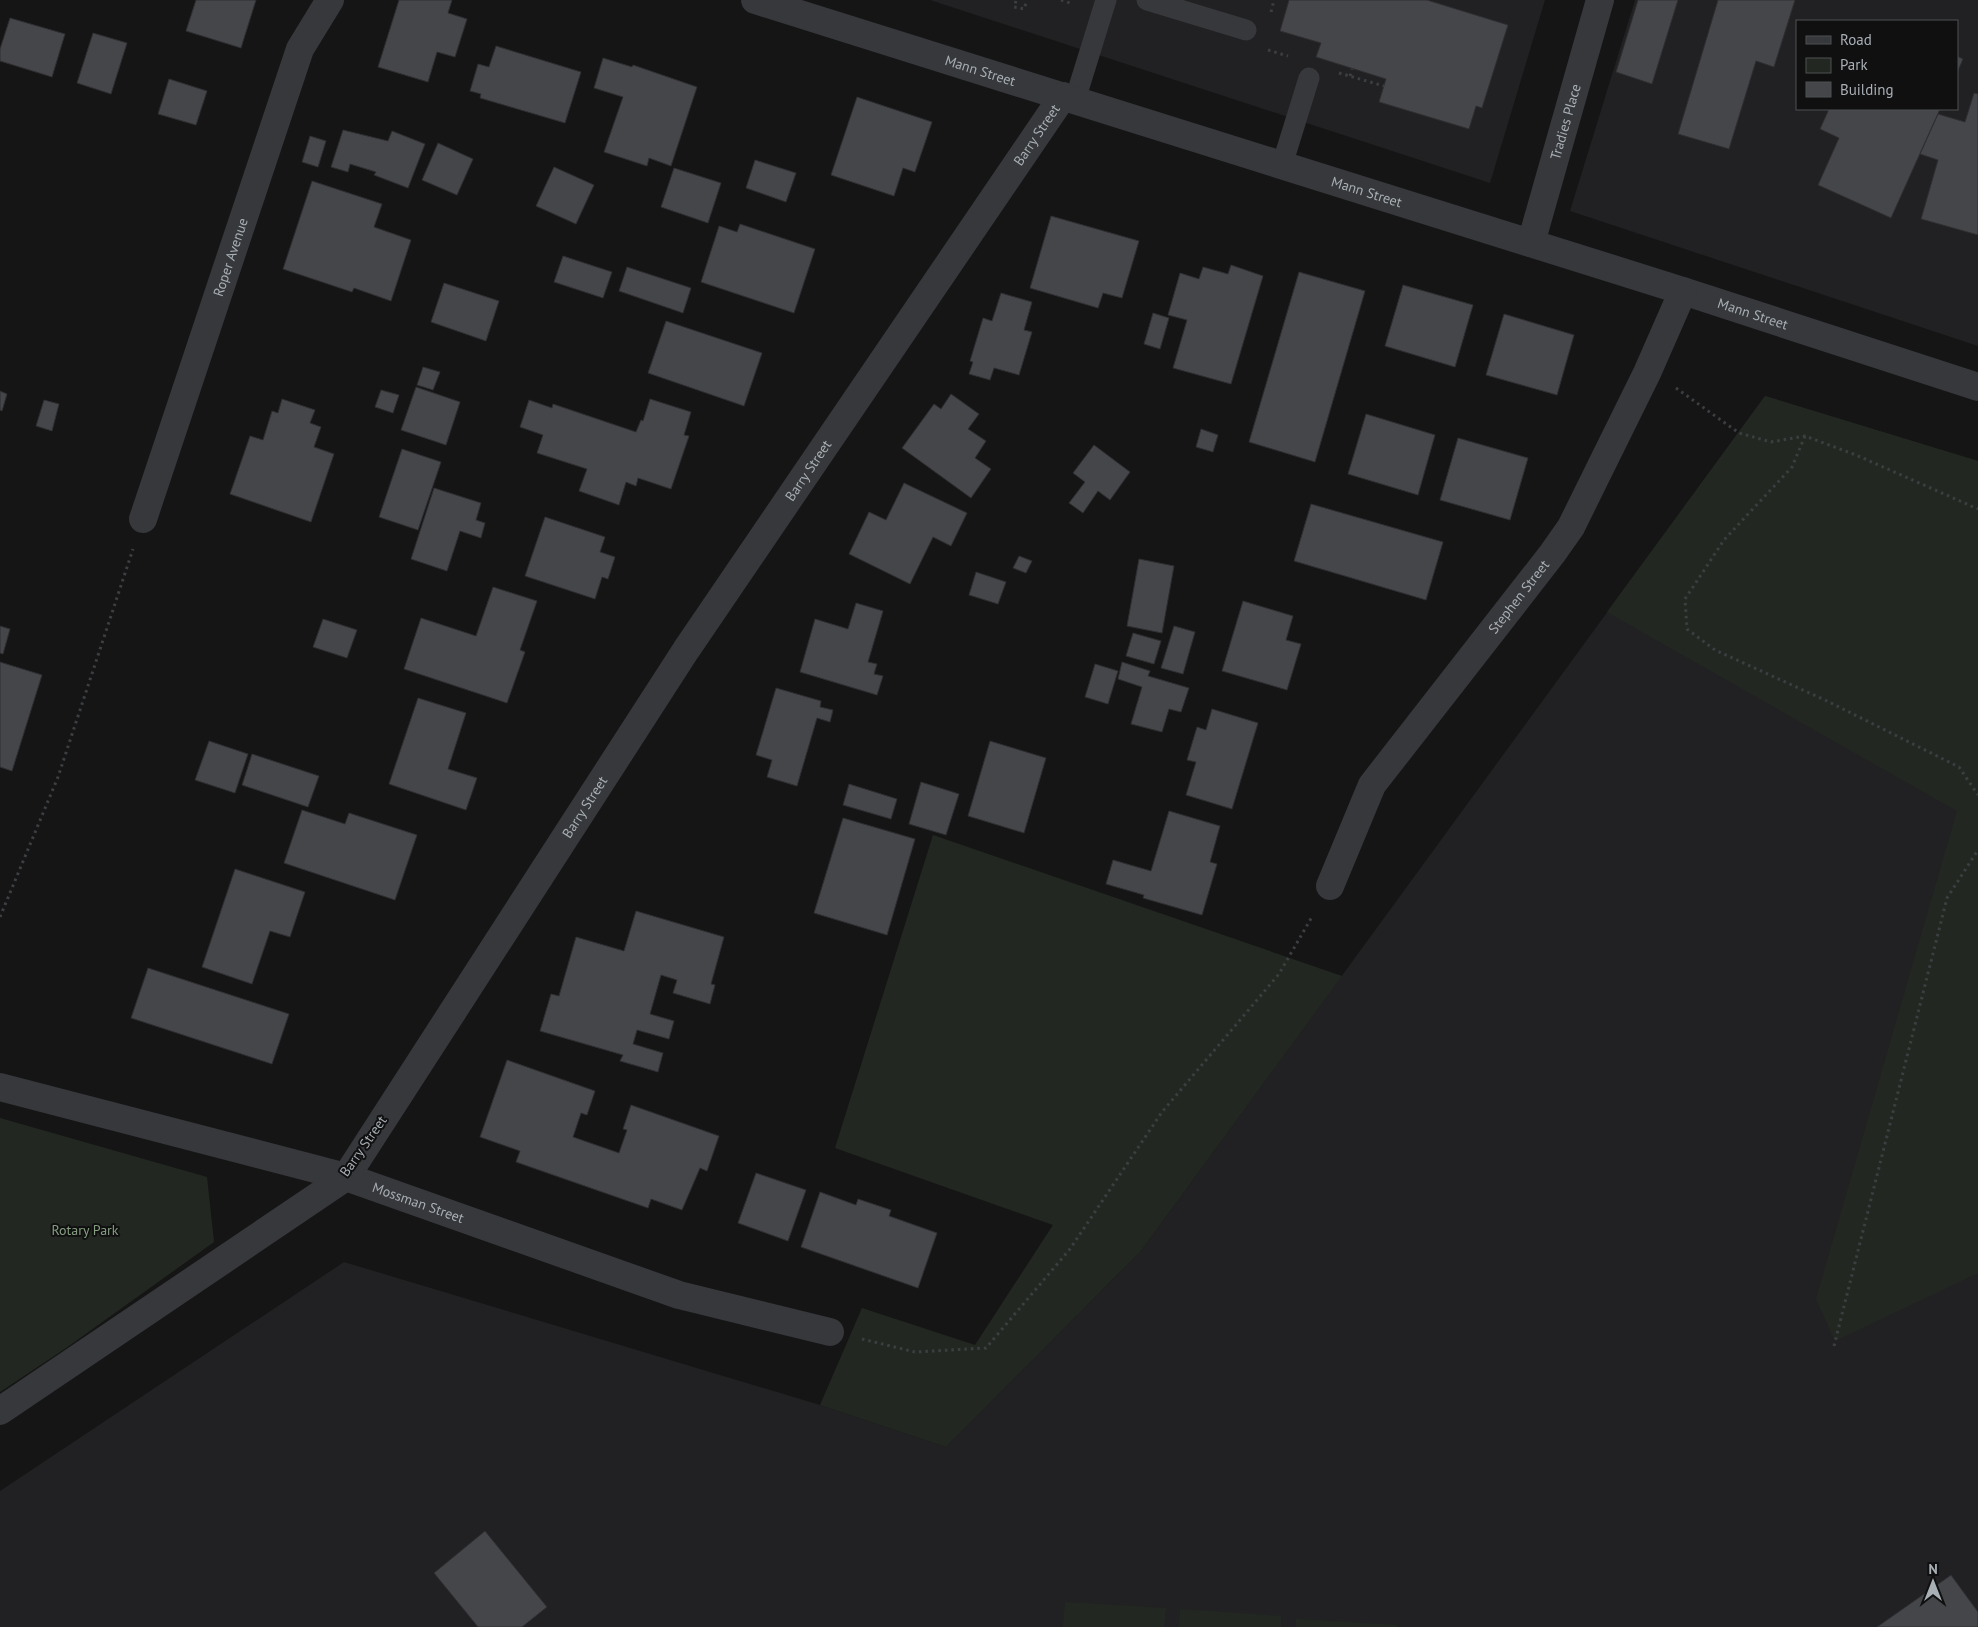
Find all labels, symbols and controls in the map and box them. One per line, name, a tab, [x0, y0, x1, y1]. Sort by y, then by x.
legend	[1796, 20, 1958, 110]
text: Road	[1840, 30, 1872, 49]
street label: Mann Street	[943, 51, 1018, 90]
text: Park	[1840, 55, 1868, 74]
text: Building	[1840, 80, 1894, 99]
street label: Tradies Place	[1546, 82, 1585, 162]
street label: Barry Street	[1009, 101, 1064, 169]
street label: Mann Street	[1329, 172, 1404, 211]
street label: Roper Avenue	[209, 216, 252, 299]
street label: Mann Street	[1715, 294, 1791, 334]
street label: Barry Street	[781, 436, 836, 505]
street label: Stephen Street	[1484, 556, 1553, 637]
street label: Barry Street	[558, 772, 611, 841]
street label: Barry Street	[336, 1112, 391, 1180]
street label: Mossman Street	[370, 1178, 467, 1227]
park label: Rotary Park	[51, 1221, 119, 1239]
north arrow	[1908, 1557, 1958, 1607]
text: N	[1928, 1560, 1938, 1578]

